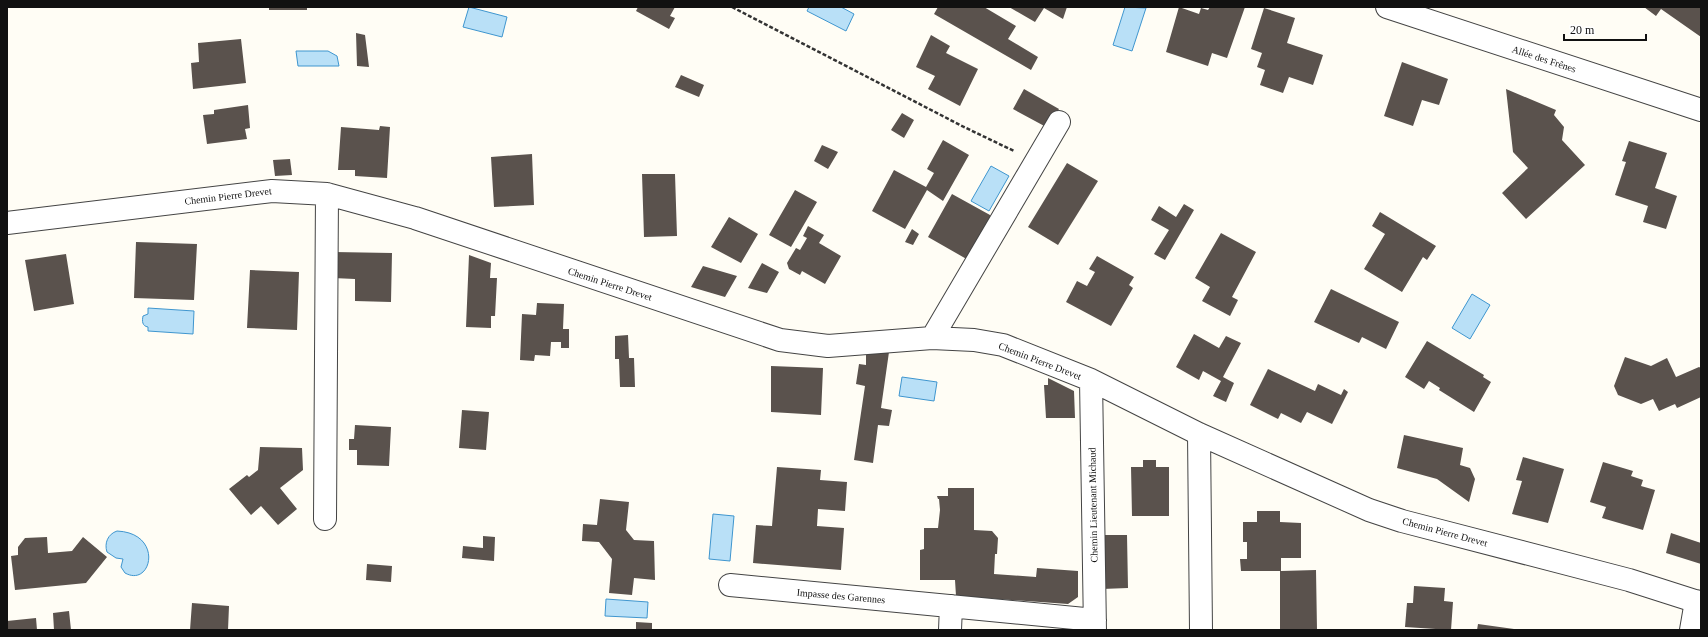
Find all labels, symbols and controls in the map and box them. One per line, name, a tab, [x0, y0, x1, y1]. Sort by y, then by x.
scale bar	[1564, 16, 1646, 42]
text: 20 m	[1570, 23, 1595, 37]
street label: Allée des Frênes	[1511, 43, 1577, 75]
street label: Chemin Pierre Drevet	[184, 185, 272, 207]
street label: Chemin Pierre Drevet	[567, 265, 654, 303]
street label: Chemin Pierre Drevet	[997, 340, 1083, 382]
street label: Chemin Lieutenant Michaud	[1086, 447, 1100, 563]
street label: Chemin Pierre Drevet	[1401, 515, 1489, 549]
street label: Impasse des Garennes	[796, 587, 886, 605]

